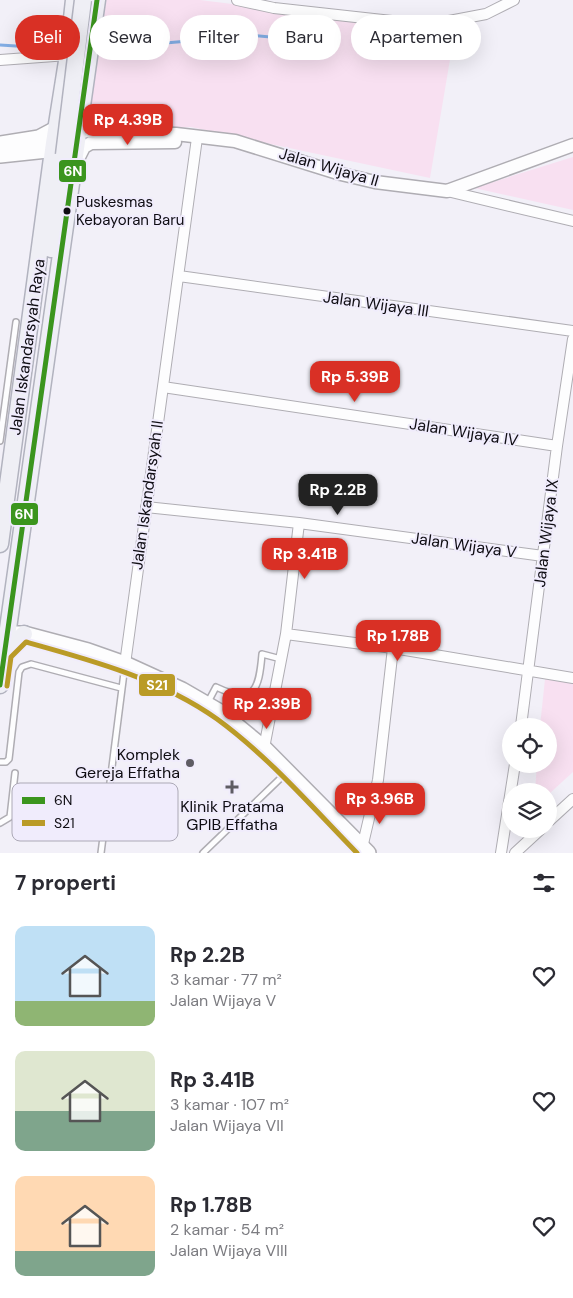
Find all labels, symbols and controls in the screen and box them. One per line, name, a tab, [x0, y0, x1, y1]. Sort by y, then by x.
chip: Beli	[15, 15, 80, 60]
chip: Sewa	[90, 15, 170, 60]
chip: Filter	[180, 15, 258, 60]
chip: Baru	[268, 15, 341, 60]
chip: Apartemen	[351, 15, 481, 60]
pin: Rp 4.39B	[76, 104, 180, 146]
text: Rp 4.39B	[94, 109, 162, 130]
street label: Jalan Wijaya II	[277, 143, 381, 191]
line badge: 6N	[58, 159, 87, 183]
text: 6N	[63, 162, 83, 180]
place label: Puskesmas Kebayoran Baru	[76, 192, 184, 230]
marker: Puskesmas Kebayoran Baru	[62, 206, 72, 216]
street label: Jalan Iskandarsyah Raya	[4, 257, 50, 437]
street label: Jalan Wijaya III	[322, 286, 430, 322]
pin: Rp 5.39B	[303, 360, 407, 403]
text: Rp 5.39B	[321, 366, 389, 387]
street label: Jalan Wijaya IV	[408, 413, 520, 451]
street label: Jalan Iskandarsyah II	[126, 419, 168, 571]
pin: Rp 2.2B	[292, 474, 384, 516]
street label: Jalan Wijaya IX	[529, 477, 563, 588]
text: Rp 2.2B	[309, 479, 367, 500]
line badge: 6N	[10, 502, 39, 526]
text: 6N	[14, 505, 34, 523]
street label: Jalan Wijaya V	[410, 527, 518, 563]
pin: Rp 3.41B	[253, 538, 357, 580]
text: Rp 3.41B	[273, 543, 337, 564]
pin: Rp 1.78B	[346, 620, 450, 662]
text: Rp 1.78B	[367, 625, 429, 646]
line badge: S21	[138, 673, 176, 697]
text: S21	[146, 676, 168, 694]
pin: Rp 2.39B	[215, 688, 319, 730]
text: Rp 2.39B	[233, 693, 301, 714]
map controls	[502, 718, 557, 838]
button: locate	[502, 718, 557, 773]
place label: Komplek Gereja Effatha	[75, 744, 180, 783]
marker: Komplek Gereja Effatha	[184, 757, 196, 769]
marker: Klinik Pratama GPIB Effatha	[225, 780, 239, 794]
pin: Rp 3.96B	[328, 782, 432, 825]
legend	[12, 783, 178, 841]
button: layers	[502, 783, 557, 838]
text: Rp 3.96B	[346, 788, 414, 809]
text: 6N	[54, 791, 72, 809]
place label: Klinik Pratama GPIB Effatha	[180, 796, 284, 835]
text: S21	[54, 814, 75, 832]
text: 7 properti	[15, 869, 116, 897]
icon: filters	[530, 869, 558, 897]
text: Rp 2.2B	[170, 941, 245, 969]
icon: home	[55, 946, 115, 1006]
icon: heart	[530, 962, 558, 990]
text: 3 kamar · 77 m²	[170, 969, 282, 990]
text: Jalan Wijaya V	[170, 990, 276, 1011]
text: Rp 3.41B	[170, 1066, 255, 1094]
icon: home	[55, 1071, 115, 1131]
icon: heart	[530, 1087, 558, 1115]
text: 3 kamar · 107 m²	[170, 1094, 289, 1115]
text: Jalan Wijaya VII	[170, 1115, 284, 1136]
text: Rp 1.78B	[170, 1191, 252, 1219]
icon: home	[55, 1196, 115, 1256]
icon: heart	[530, 1212, 558, 1240]
text: 2 kamar · 54 m²	[170, 1219, 284, 1240]
text: Jalan Wijaya VIII	[170, 1240, 287, 1261]

